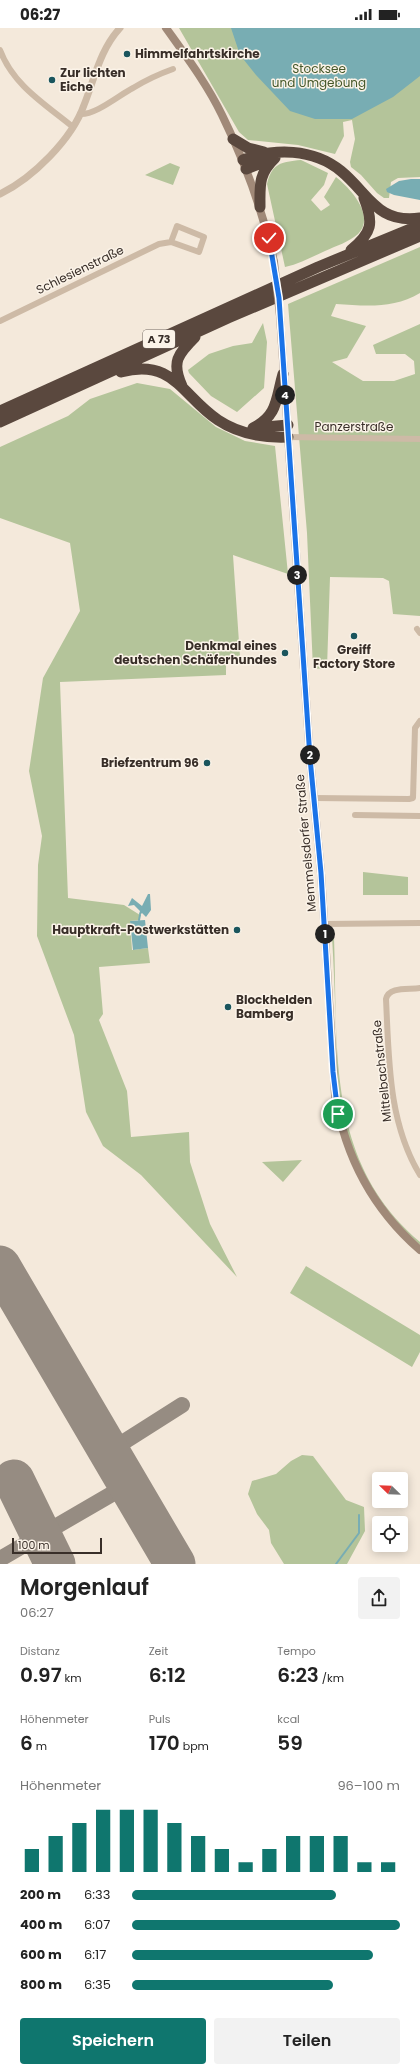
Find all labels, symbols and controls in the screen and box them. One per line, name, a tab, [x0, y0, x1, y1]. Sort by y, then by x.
text: 06:27	[20, 4, 60, 25]
place label: Himmelfahrtskirche	[135, 45, 260, 62]
marker: Himmelfahrtskirche	[122, 49, 132, 59]
park label: Stocksee und Umgebung	[272, 60, 366, 91]
place label: Zur lichten Eiche	[60, 64, 126, 95]
marker: Zur lichten Eiche	[47, 75, 57, 85]
pin	[252, 221, 286, 255]
icon: check	[258, 227, 280, 249]
street label: Schlesienstraße	[33, 241, 126, 298]
road number: A 73	[143, 330, 175, 348]
pin: 4	[275, 385, 295, 405]
text: 4	[281, 387, 289, 403]
street label: Panzerstraße	[315, 418, 393, 435]
pin: 3	[287, 565, 307, 585]
text: 3	[294, 567, 300, 583]
marker: Greiff Factory Store	[349, 631, 359, 641]
place label: Denkmal eines deutschen Schäferhundes	[114, 637, 277, 668]
place label: Greiff Factory Store	[313, 641, 396, 672]
marker: Denkmal eines deutschen Schäferhundes	[280, 648, 290, 658]
pin: 2	[300, 745, 320, 765]
text: 2	[307, 747, 313, 763]
place label: Briefzentrum 96	[101, 754, 199, 771]
marker: Briefzentrum 96	[202, 758, 212, 768]
street label: Memmelsdorfer Straße	[291, 774, 320, 913]
place label: Hauptkraft-Postwerkstätten	[52, 921, 229, 938]
pin: 1	[315, 924, 335, 944]
marker: Hauptkraft-Postwerkstätten	[232, 925, 242, 935]
text: 1	[323, 926, 327, 942]
place label: Blockhelden Bamberg	[236, 991, 312, 1022]
marker: Blockhelden Bamberg	[223, 1002, 233, 1012]
street label: Mittelbachstraße	[368, 1019, 395, 1123]
pin	[321, 1097, 355, 1131]
icon: arrive	[327, 1103, 349, 1125]
north arrow	[372, 1472, 408, 1508]
map controls	[372, 1472, 408, 1552]
button: locate	[372, 1516, 408, 1552]
scale bar	[12, 1536, 102, 1555]
text: 100 m	[18, 1537, 50, 1553]
text: Morgenlauf	[20, 1572, 149, 1603]
button: share	[358, 1577, 400, 1619]
text: 06:27	[20, 1603, 54, 1622]
text: Distanz	[20, 1643, 60, 1659]
text: Zeit	[149, 1643, 168, 1659]
text: Tempo	[277, 1643, 316, 1659]
text: 0.97	[20, 1661, 62, 1689]
text: 6:12	[149, 1661, 185, 1689]
text: 6:23	[277, 1661, 319, 1689]
text: km	[62, 1670, 82, 1686]
text: /km	[319, 1670, 344, 1686]
text: Höhenmeter	[20, 1711, 89, 1727]
text: Puls	[149, 1711, 171, 1727]
text: kcal	[277, 1711, 300, 1727]
text: 6	[20, 1729, 33, 1757]
text: 170	[149, 1729, 180, 1757]
text: 59	[277, 1729, 303, 1757]
text: m	[33, 1738, 47, 1754]
text: bpm	[180, 1738, 209, 1754]
text: Höhenmeter	[20, 1776, 101, 1795]
text: 96–100 m	[337, 1776, 400, 1795]
text: 200 m	[20, 1885, 61, 1904]
text: 6:33	[84, 1885, 110, 1904]
text: 400 m	[20, 1915, 62, 1934]
text: 6:07	[84, 1915, 110, 1934]
text: 600 m	[20, 1945, 62, 1964]
text: 6:17	[84, 1945, 106, 1964]
text: 800 m	[20, 1975, 62, 1994]
text: 6:35	[84, 1975, 111, 1994]
button: Speichern	[20, 2018, 206, 2064]
button: Teilen	[214, 2018, 400, 2064]

